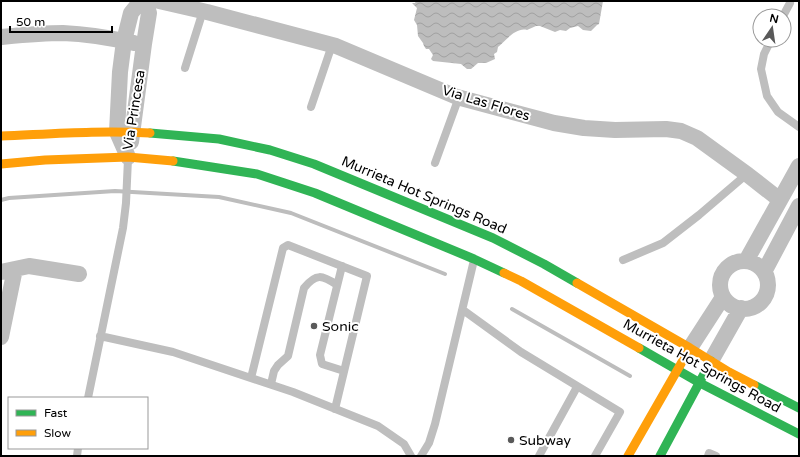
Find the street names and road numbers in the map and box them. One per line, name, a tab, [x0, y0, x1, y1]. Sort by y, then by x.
street label: Via Princesa	[119, 69, 149, 151]
street label: Via Las Flores	[440, 82, 532, 125]
street label: Murrieta Hot Springs Road	[339, 152, 509, 238]
street label: Murrieta Hot Springs Road	[620, 315, 784, 417]

